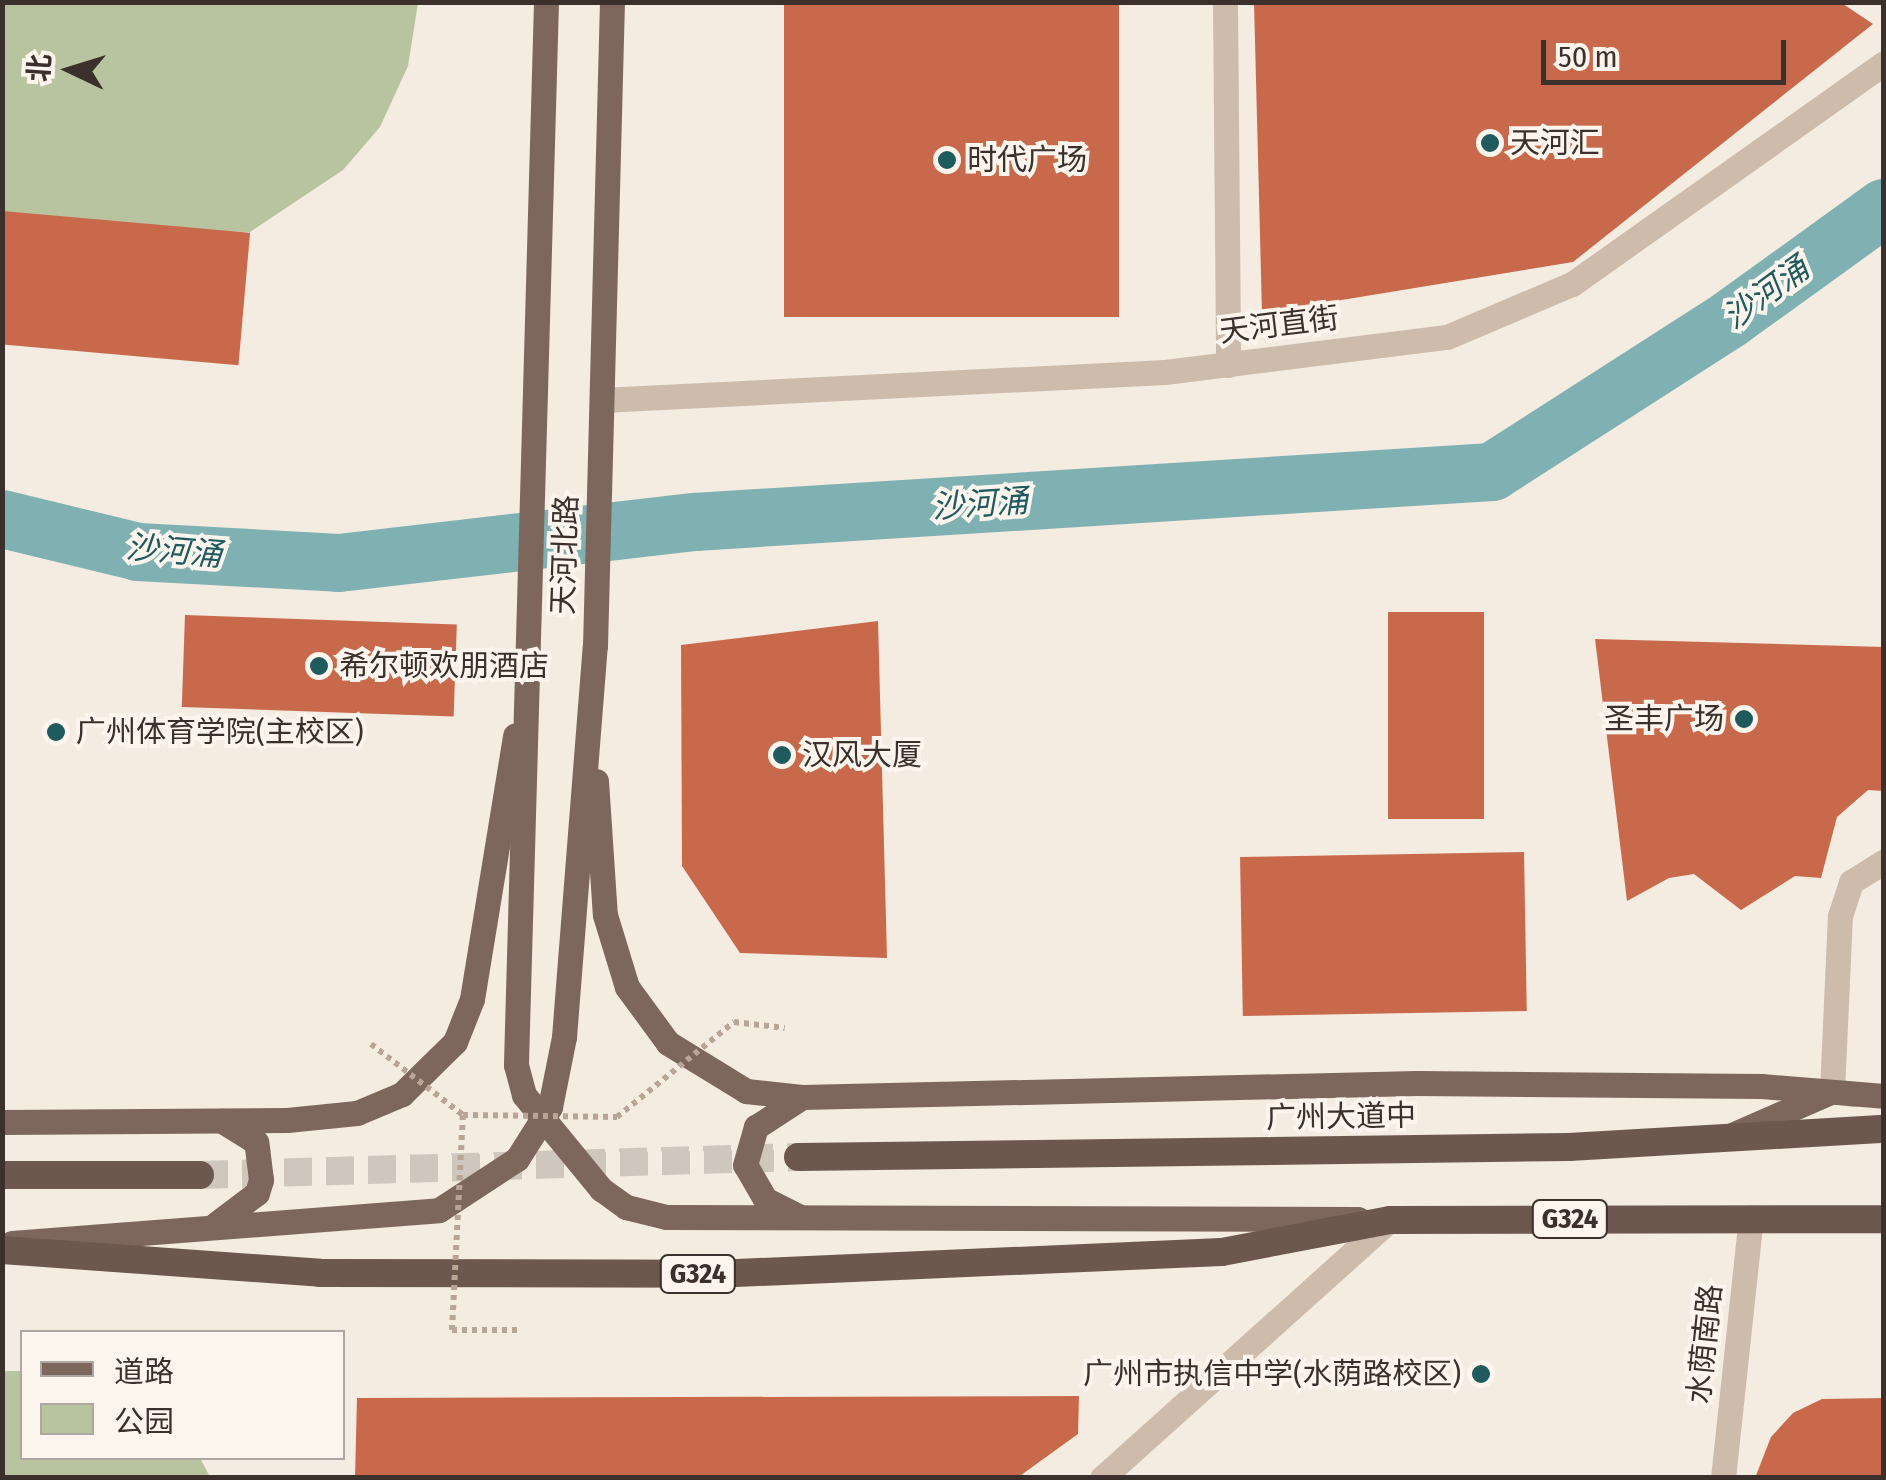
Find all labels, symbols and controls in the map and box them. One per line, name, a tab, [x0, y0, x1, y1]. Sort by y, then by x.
north arrow	[20, 20, 120, 120]
scale bar	[1546, 20, 1791, 82]
text: 50 m	[1558, 39, 1618, 75]
text: 北	[22, 53, 57, 83]
place label: 天河汇	[1510, 125, 1600, 161]
marker: 天河汇	[1479, 132, 1501, 154]
place label: 时代广场	[967, 142, 1087, 178]
marker: 时代广场	[936, 149, 958, 171]
water label: 沙河涌	[1716, 249, 1816, 337]
street label: 天河直街	[1217, 300, 1341, 350]
water label: 沙河涌	[931, 481, 1029, 527]
street label: 天河北路	[545, 494, 585, 616]
water label: 沙河涌	[125, 528, 223, 574]
place label: 希尔顿欢朋酒店	[339, 648, 549, 684]
marker: 希尔顿欢朋酒店	[308, 655, 330, 677]
place label: 圣丰广场	[1604, 701, 1724, 737]
marker: 圣丰广场	[1733, 708, 1755, 730]
place label: 广州体育学院(主校区)	[76, 714, 364, 750]
marker: 广州体育学院(主校区)	[45, 721, 67, 743]
place label: 汉风大厦	[802, 737, 922, 773]
marker: 汉风大厦	[771, 744, 793, 766]
street label: 广州大道中	[1266, 1098, 1416, 1136]
road number: G324	[1530, 1196, 1610, 1242]
road number: G324	[658, 1251, 738, 1297]
street label: 水荫南路	[1681, 1282, 1729, 1406]
legend	[20, 1330, 345, 1460]
text: 道路	[114, 1354, 174, 1390]
place label: 广州市执信中学(水荫路校区)	[1083, 1356, 1461, 1392]
marker: 广州市执信中学(水荫路校区)	[1470, 1363, 1492, 1385]
text: 公园	[114, 1404, 174, 1440]

